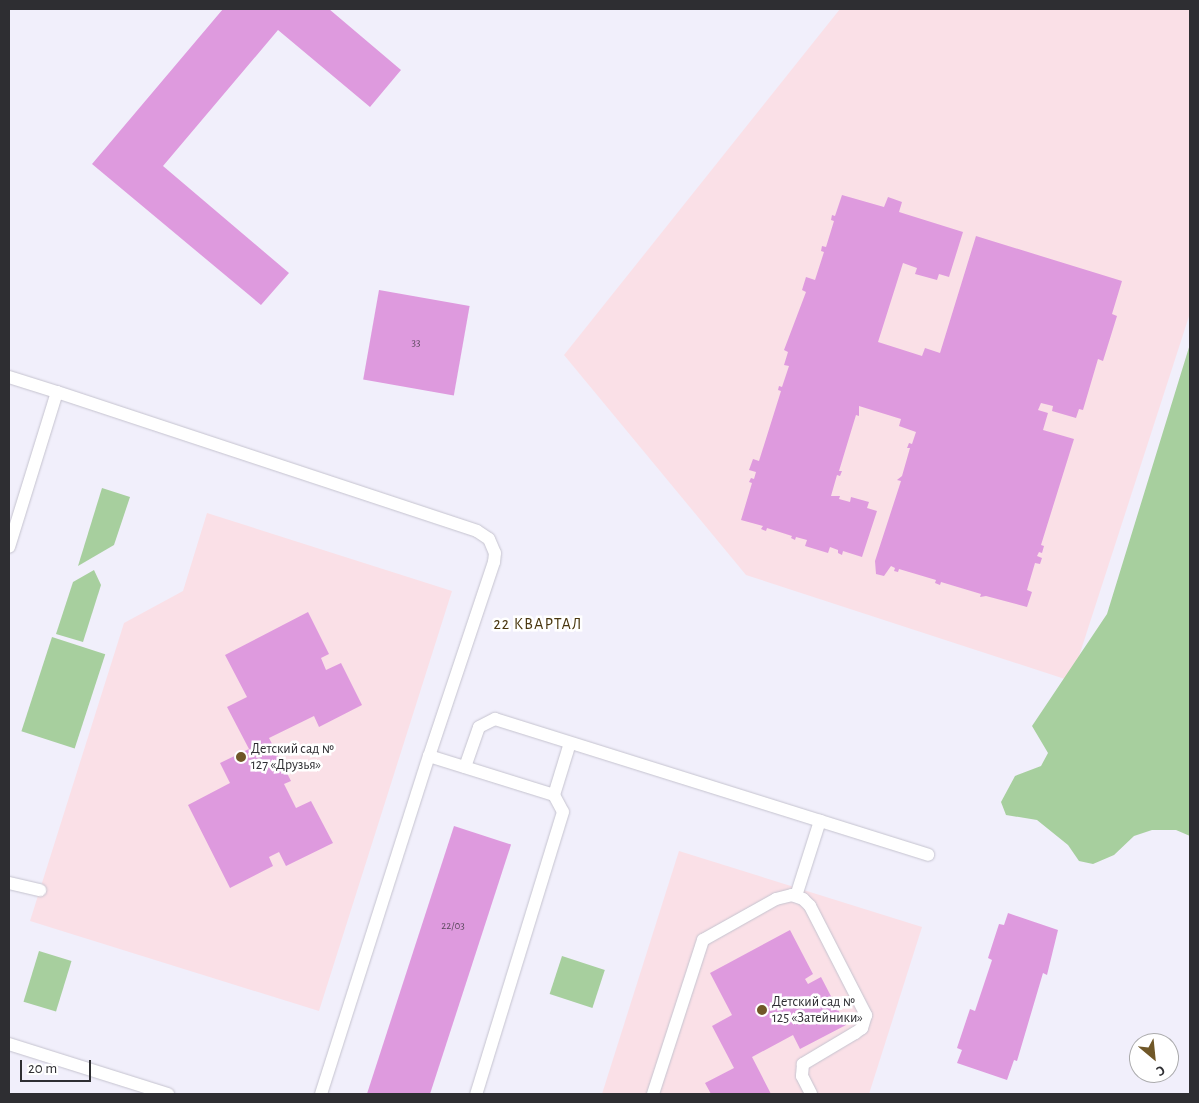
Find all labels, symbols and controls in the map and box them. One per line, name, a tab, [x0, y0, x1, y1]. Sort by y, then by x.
house number: 33	[411, 336, 421, 350]
district label: 22 КВАРТАЛ	[492, 614, 584, 634]
place label: Детский сад № 127 «Друзья»	[251, 741, 334, 774]
marker: Детский сад № 127 «Друзья»	[235, 751, 247, 763]
house number: 22/03	[441, 919, 465, 933]
place label: Детский сад № 125 «Затейники»	[772, 994, 863, 1026]
marker: Детский сад № 125 «Затейники»	[756, 1004, 768, 1016]
north arrow	[1129, 1033, 1179, 1083]
scale bar	[22, 1050, 94, 1082]
text: 20 m	[28, 1061, 57, 1076]
text: С	[1154, 1062, 1167, 1078]

